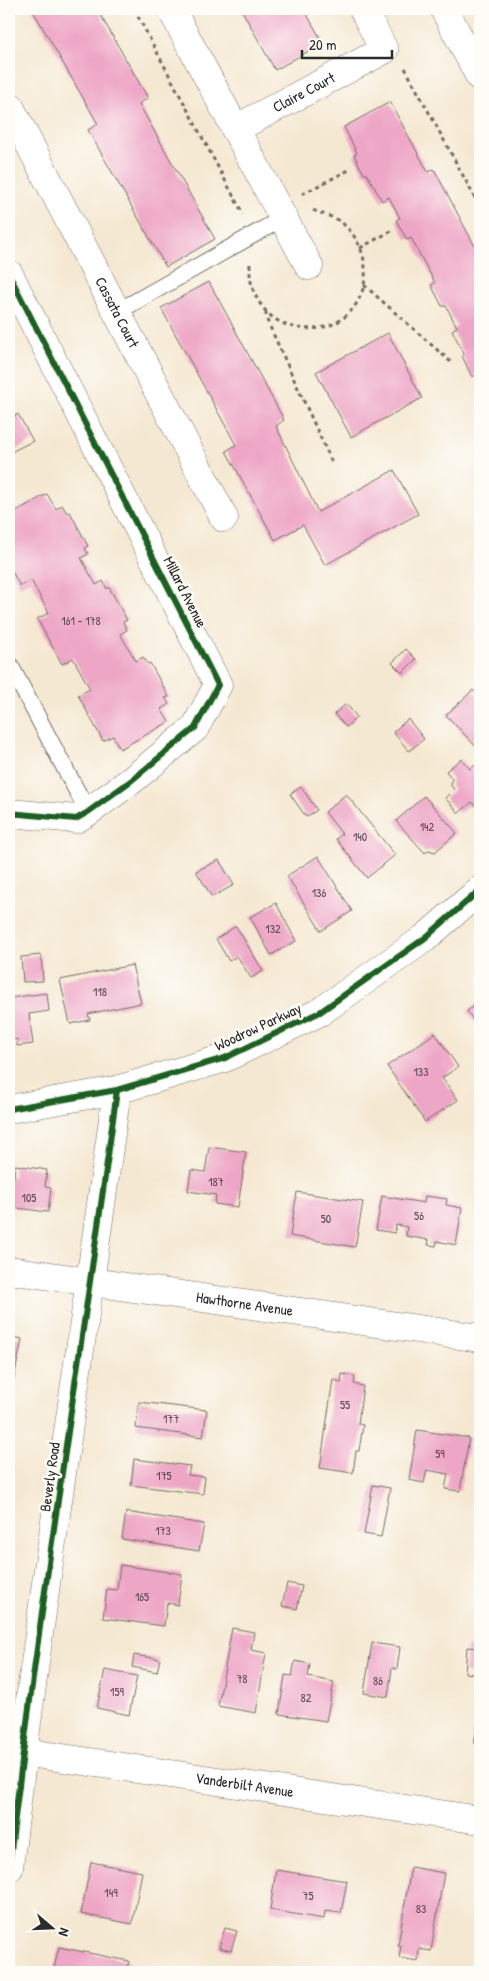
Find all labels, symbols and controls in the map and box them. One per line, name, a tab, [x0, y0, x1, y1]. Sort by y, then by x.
scale bar	[302, 28, 392, 60]
text: 20 m	[309, 34, 336, 55]
street label: Claire Court	[269, 66, 339, 117]
street label: Cassata Court	[90, 273, 145, 352]
street label: Millard Avenue	[158, 552, 212, 631]
house number: 161 - 178	[61, 612, 101, 629]
house number: 142	[420, 818, 435, 835]
house number: 140	[353, 828, 367, 845]
house number: 136	[312, 884, 326, 901]
house number: 132	[265, 920, 281, 937]
house number: 118	[93, 983, 107, 1000]
street label: Woodrow Parkway	[211, 997, 305, 1056]
house number: 133	[413, 1063, 429, 1080]
house number: 187	[208, 1173, 224, 1190]
house number: 105	[22, 1189, 36, 1206]
house number: 56	[414, 1207, 424, 1224]
house number: 50	[321, 1210, 331, 1227]
street label: Hawthorne Avenue	[195, 1286, 294, 1321]
house number: 55	[340, 1396, 350, 1413]
house number: 177	[163, 1410, 179, 1427]
street label: Beverly Road	[34, 1441, 65, 1513]
house number: 59	[435, 1445, 445, 1462]
house number: 175	[156, 1467, 172, 1484]
house number: 173	[155, 1522, 171, 1539]
house number: 165	[135, 1588, 149, 1605]
house number: 78	[236, 1670, 248, 1687]
house number: 86	[373, 1672, 383, 1689]
house number: 159	[110, 1683, 125, 1700]
house number: 82	[301, 1689, 312, 1706]
street label: Vanderbilt Avenue	[194, 1767, 295, 1802]
house number: 149	[104, 1884, 118, 1901]
house number: 75	[302, 1887, 314, 1904]
house number: 83	[416, 1900, 426, 1917]
north arrow	[28, 1904, 78, 1954]
text: N	[54, 1926, 75, 1940]

